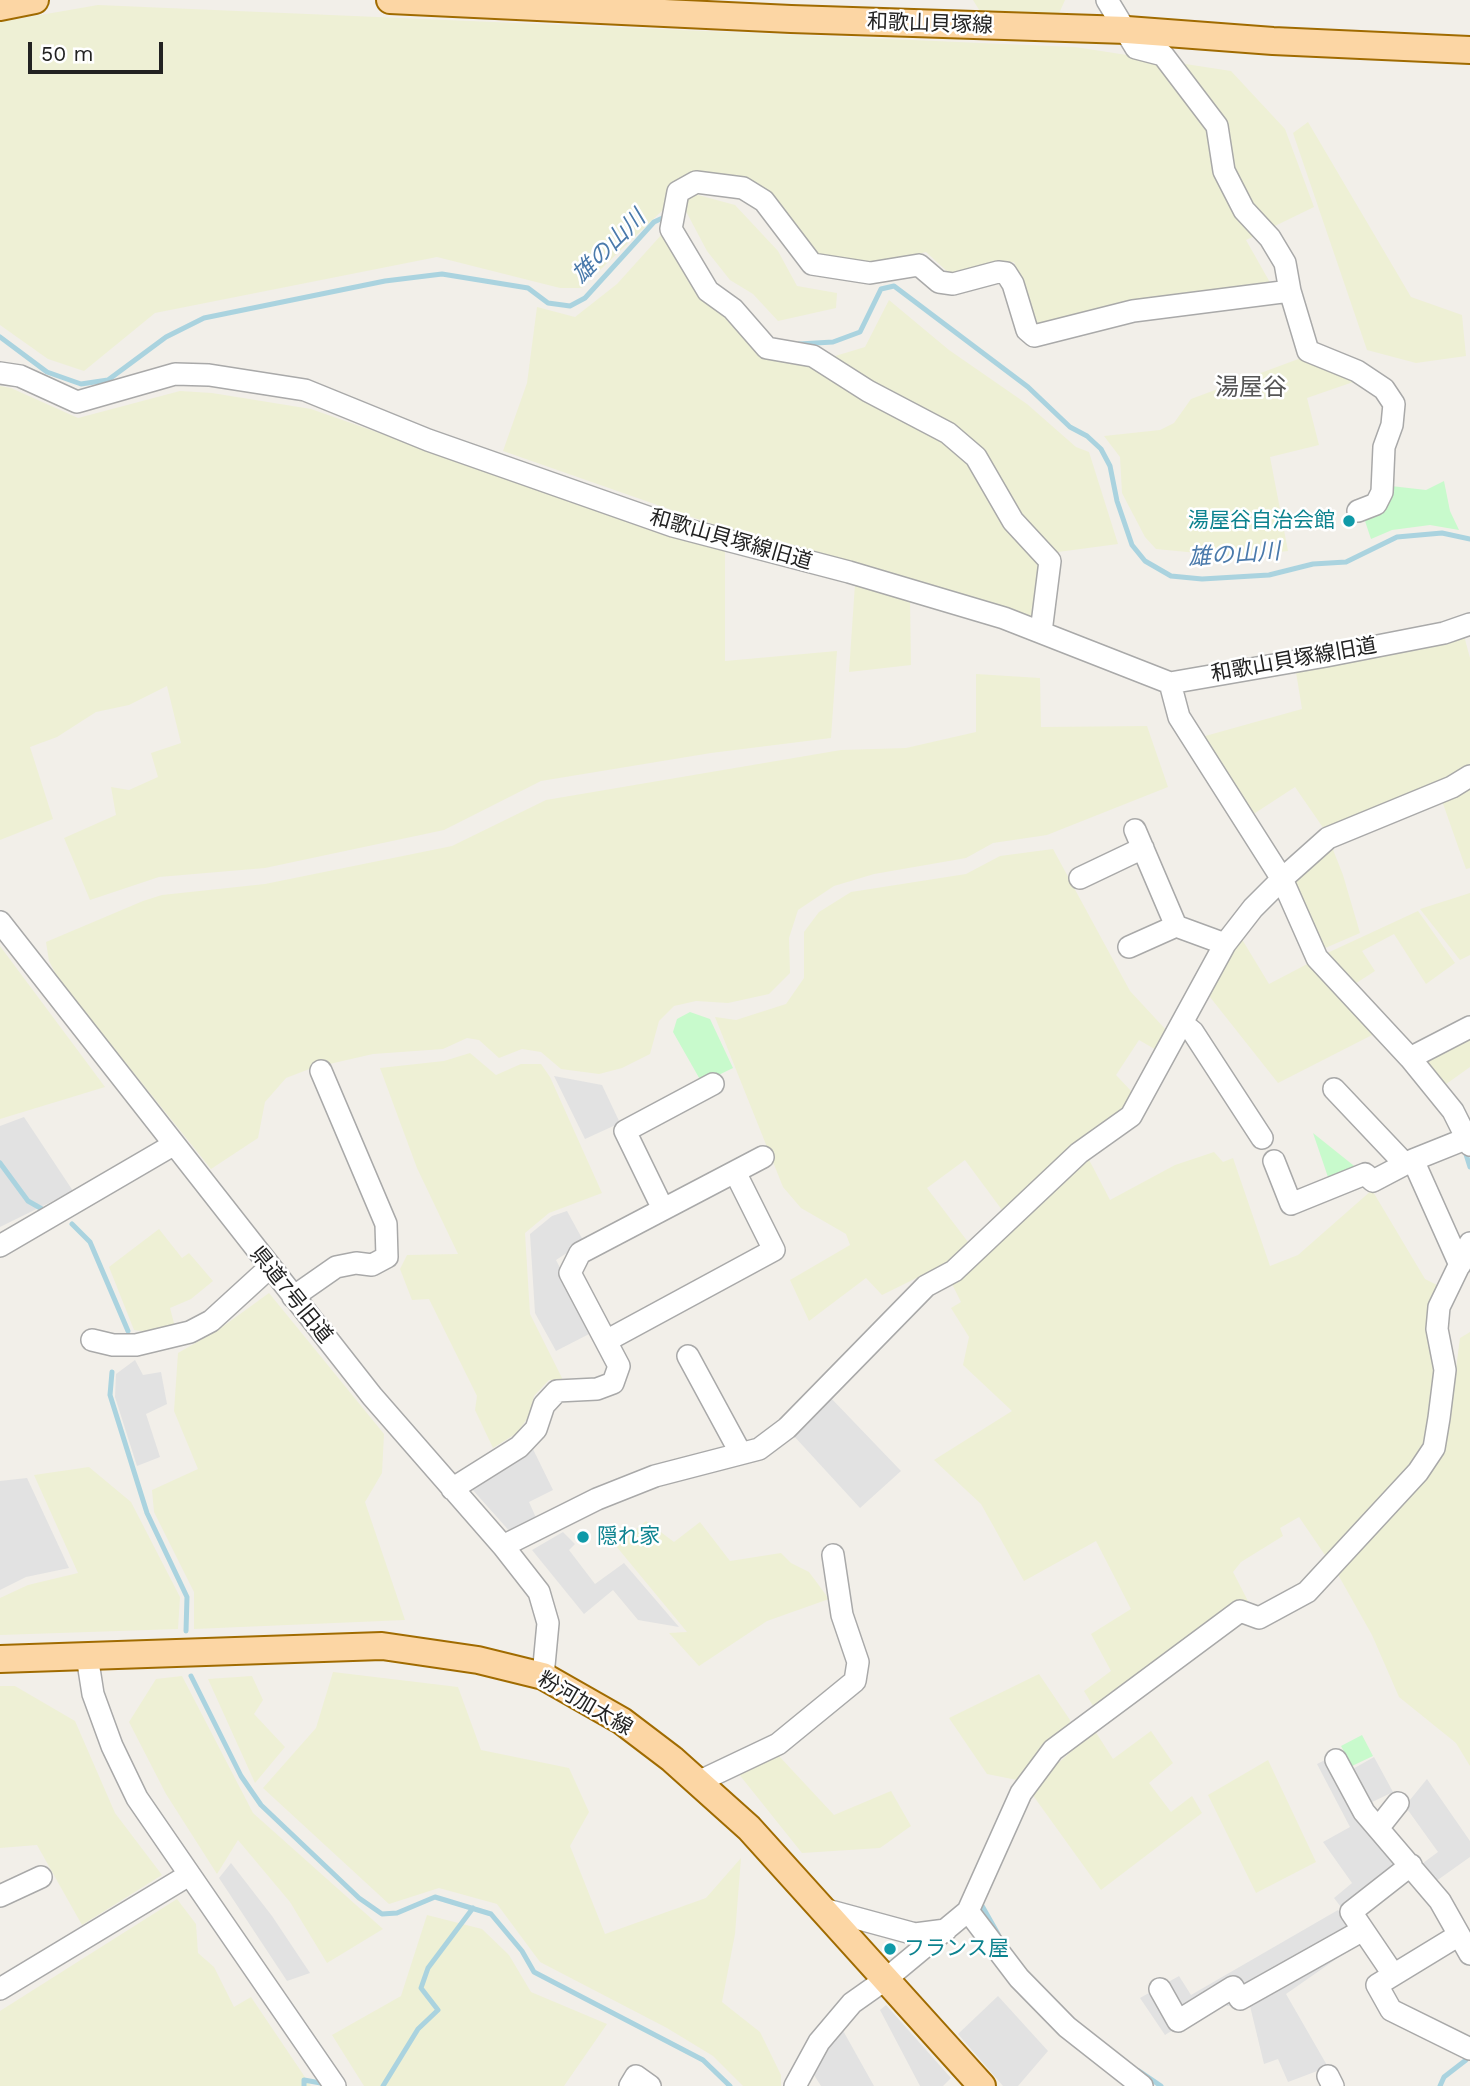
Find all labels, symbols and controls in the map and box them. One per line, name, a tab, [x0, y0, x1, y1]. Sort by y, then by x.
street label: 和歌山貝塚線	[867, 9, 993, 39]
scale bar	[32, 28, 166, 72]
text: 50 m	[41, 41, 93, 66]
water label: 雄の山川	[567, 205, 651, 289]
district label: 湯屋谷	[1215, 374, 1287, 402]
street label: 和歌山貝塚線旧道	[647, 505, 815, 575]
place label: 湯屋谷自治会館	[1188, 508, 1335, 534]
marker: 湯屋谷自治会館	[1341, 513, 1357, 529]
water label: 雄の山川	[1187, 538, 1281, 572]
street label: 和歌山貝塚線旧道	[1209, 633, 1379, 687]
street label: 県道7号旧道	[244, 1242, 338, 1348]
place label: 隠れ家	[597, 1524, 660, 1550]
marker: 隠れ家	[575, 1529, 591, 1545]
street label: 粉河加太線	[533, 1667, 637, 1741]
place label: フランス屋	[904, 1936, 1009, 1962]
marker: フランス屋	[882, 1941, 898, 1957]

